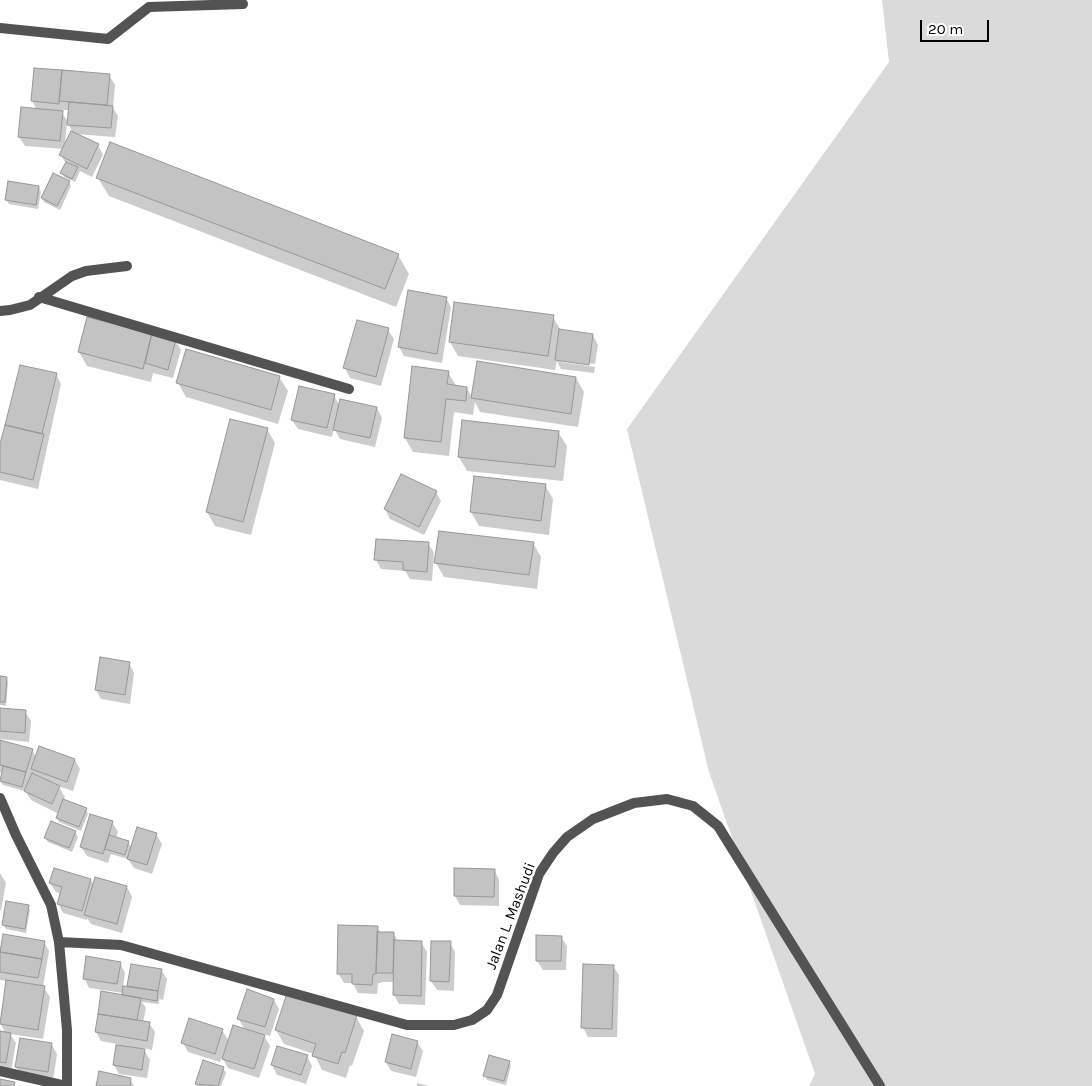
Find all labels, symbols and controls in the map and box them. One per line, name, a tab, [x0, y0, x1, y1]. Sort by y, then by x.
scale bar	[922, 10, 991, 42]
text: 20 m	[928, 20, 963, 38]
street label: Jalan L. Mashudi	[482, 860, 540, 972]

